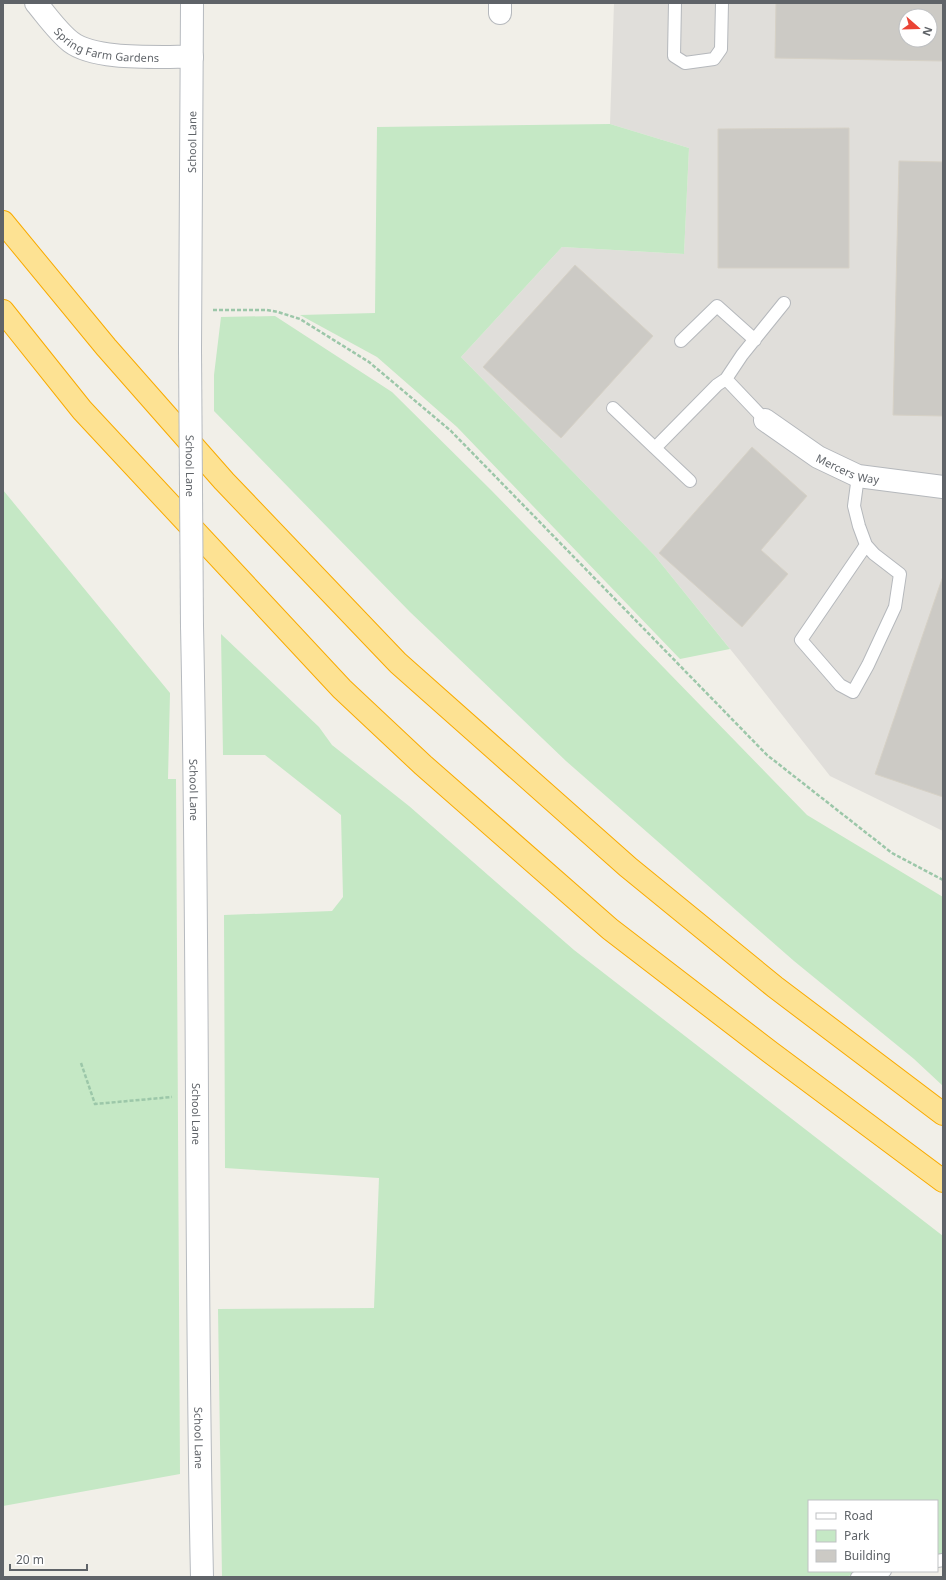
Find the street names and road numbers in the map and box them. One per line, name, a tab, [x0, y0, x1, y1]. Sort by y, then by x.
street label: Spring Farm Gardens	[51, 24, 159, 64]
street label: School Lane	[184, 111, 199, 173]
street label: School Lane	[183, 435, 199, 497]
street label: Mercers Way	[814, 450, 881, 486]
street label: School Lane	[187, 759, 203, 821]
street label: School Lane	[189, 1083, 205, 1145]
street label: School Lane	[192, 1407, 208, 1469]

